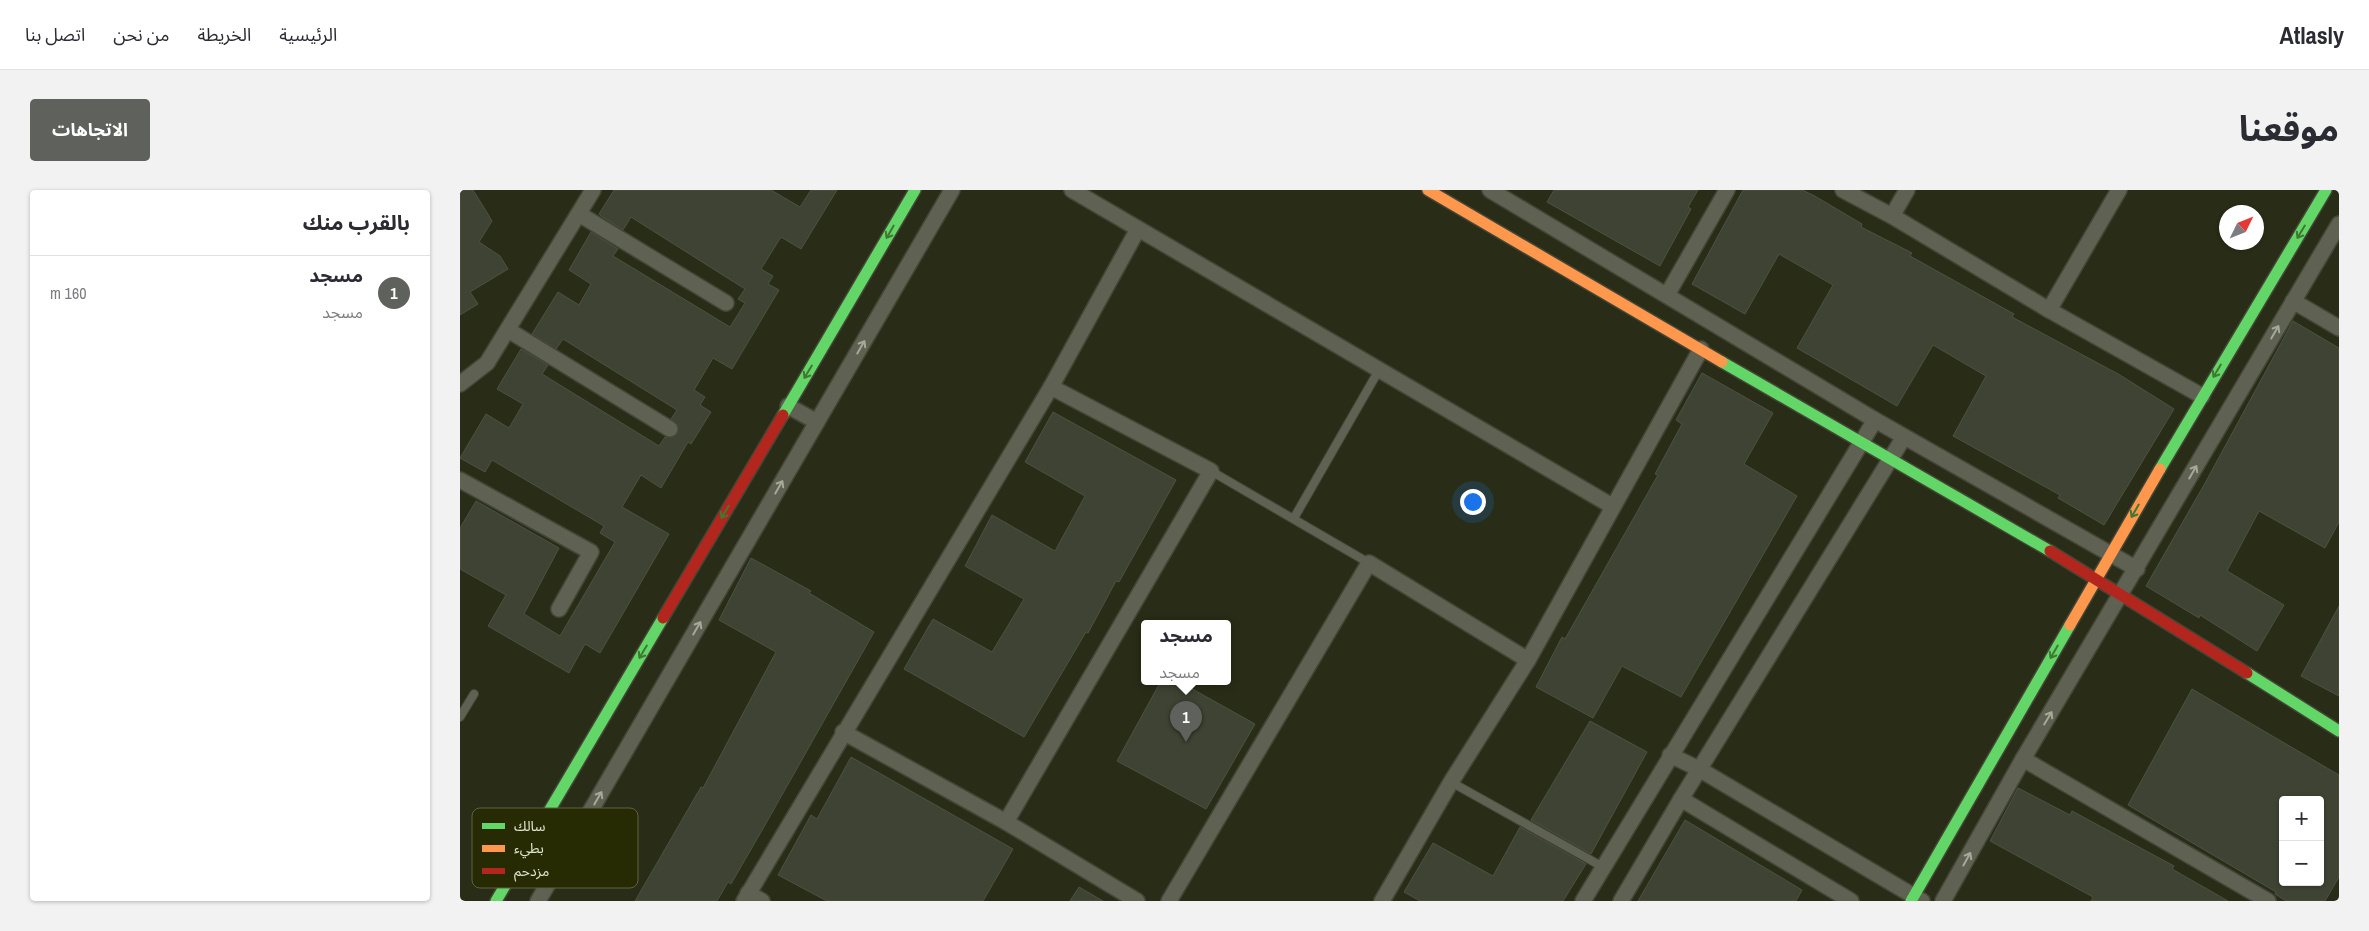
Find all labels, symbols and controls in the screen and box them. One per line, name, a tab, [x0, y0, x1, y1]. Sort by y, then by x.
text: Atlasly	[2279, 19, 2344, 51]
text: اتصل بنا	[25, 22, 85, 47]
text: من نحن	[113, 22, 169, 47]
text: الخريطة	[197, 22, 251, 47]
text: الرئيسية	[279, 22, 337, 47]
button: الاتجاهات	[30, 99, 150, 161]
text: موقعنا	[2239, 105, 2339, 152]
north arrow	[2219, 205, 2264, 250]
text: بالقرب منك	[303, 208, 410, 237]
one-way arrow	[2295, 224, 2305, 238]
one-way arrow	[885, 225, 895, 239]
text: مسجد	[309, 262, 363, 288]
text: 160 m	[50, 282, 86, 304]
text: 1	[390, 282, 398, 304]
text: مسجد	[322, 301, 363, 323]
one-way arrow	[2271, 325, 2281, 340]
one-way arrow	[856, 340, 866, 354]
one-way arrow	[2212, 364, 2222, 378]
one-way arrow	[803, 365, 813, 380]
one-way arrow	[2189, 466, 2199, 480]
one-way arrow	[775, 481, 785, 495]
your location	[1460, 489, 1486, 515]
one-way arrow	[2130, 504, 2140, 519]
one-way arrow	[720, 505, 730, 519]
popup	[1141, 620, 1231, 685]
one-way arrow	[693, 621, 703, 635]
text: مسجد	[1159, 622, 1213, 648]
one-way arrow	[637, 645, 647, 659]
one-way arrow	[2049, 645, 2059, 660]
text: مسجد	[1159, 661, 1200, 683]
pin: 1	[1170, 701, 1202, 742]
one-way arrow	[2044, 711, 2054, 725]
one-way arrow	[594, 792, 604, 806]
map controls	[2279, 796, 2324, 886]
button: +	[2279, 796, 2324, 841]
legend	[472, 808, 638, 888]
text: سالك	[514, 817, 546, 835]
text: بطيء	[514, 839, 544, 859]
button: −	[2279, 841, 2324, 886]
one-way arrow	[1962, 851, 1972, 866]
text: مزدحم	[514, 862, 549, 882]

